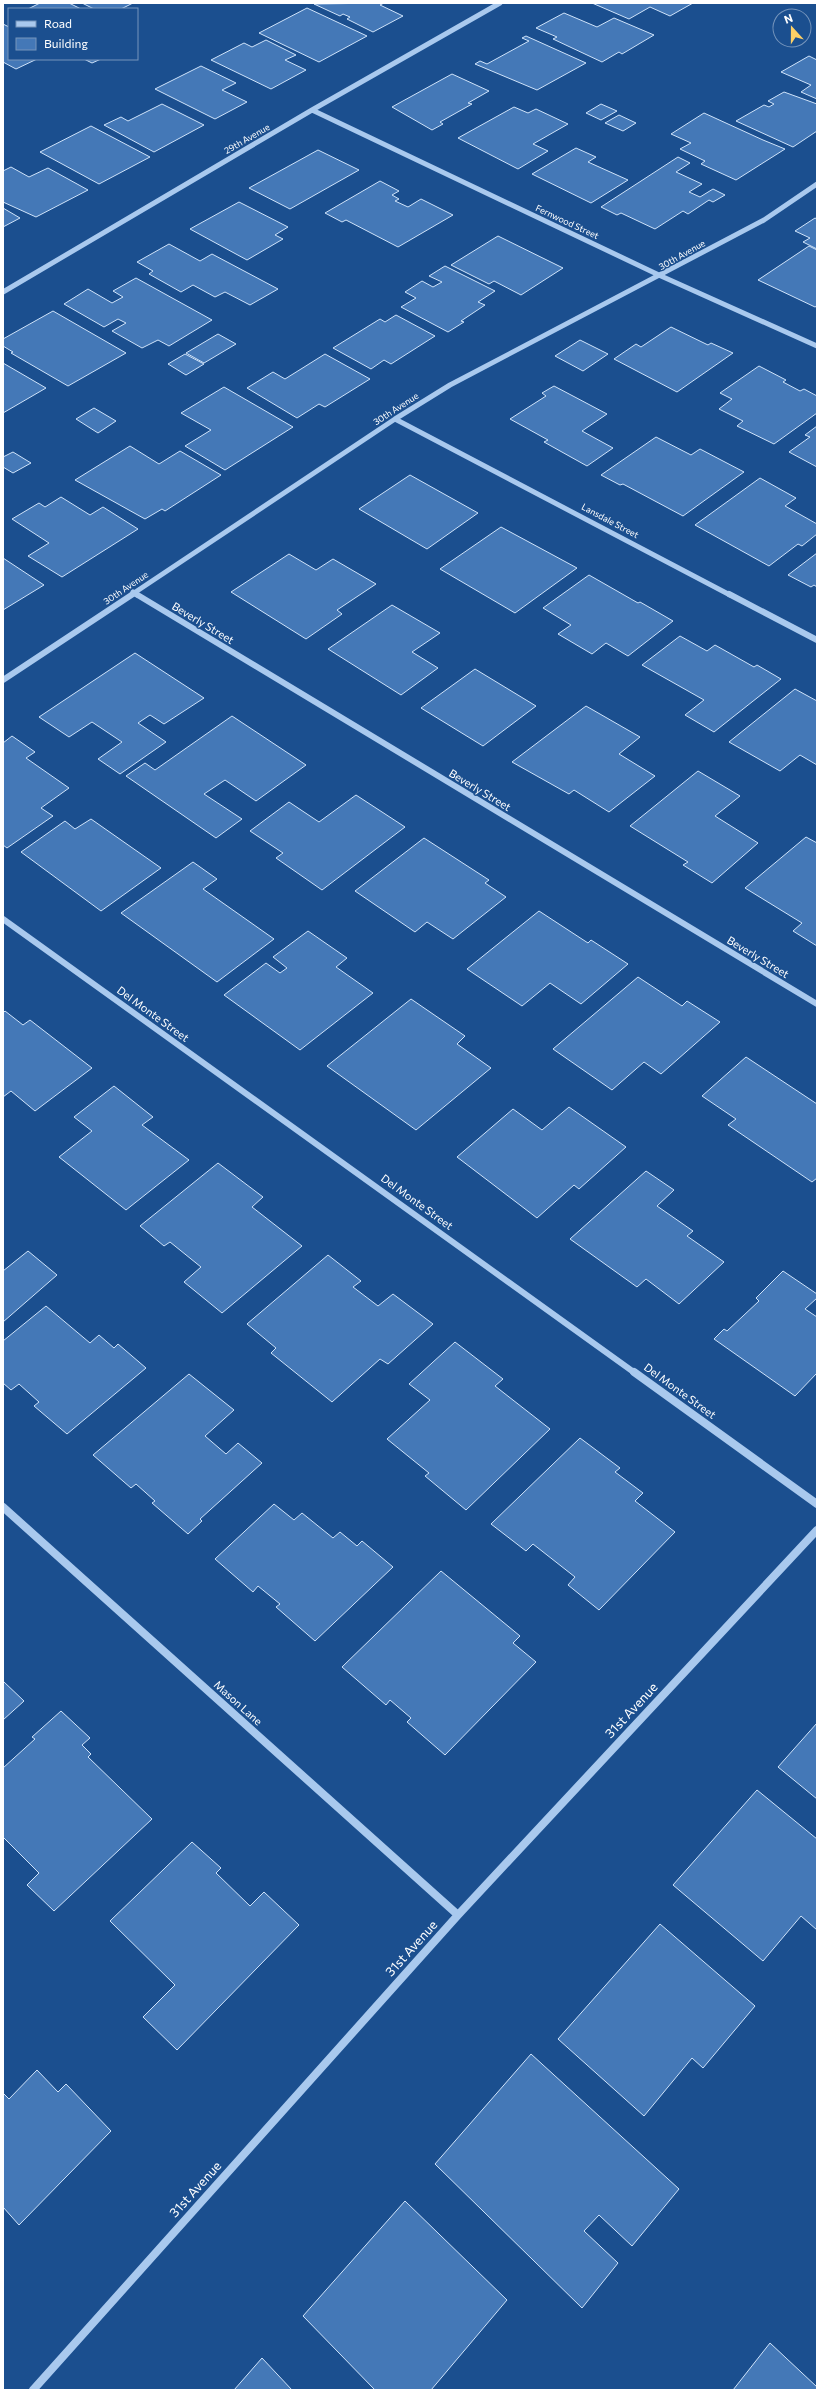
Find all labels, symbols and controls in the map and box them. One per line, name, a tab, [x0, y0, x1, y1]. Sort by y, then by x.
legend	[8, 8, 138, 60]
north arrow	[772, 8, 812, 48]
text: N	[782, 11, 794, 26]
text: Road	[44, 16, 72, 30]
text: Building	[44, 36, 88, 50]
street label: 29th Avenue	[222, 121, 272, 156]
street label: Fernwood Street	[534, 202, 601, 241]
street label: 30th Avenue	[657, 237, 707, 272]
street label: 30th Avenue	[371, 390, 421, 427]
street label: Lansdale Street	[580, 501, 641, 540]
street label: 30th Avenue	[101, 568, 150, 607]
street label: Beverly Street	[170, 599, 237, 646]
street label: Beverly Street	[447, 766, 514, 813]
street label: Beverly Street	[725, 933, 792, 980]
street label: Del Monte Street	[115, 983, 192, 1044]
street label: Del Monte Street	[379, 1171, 456, 1232]
street label: Del Monte Street	[642, 1360, 719, 1421]
street label: Mason Lane	[212, 1678, 265, 1728]
street label: 31st Avenue	[601, 1679, 661, 1741]
street label: 31st Avenue	[382, 1917, 440, 1979]
street label: 31st Avenue	[166, 2158, 224, 2220]

